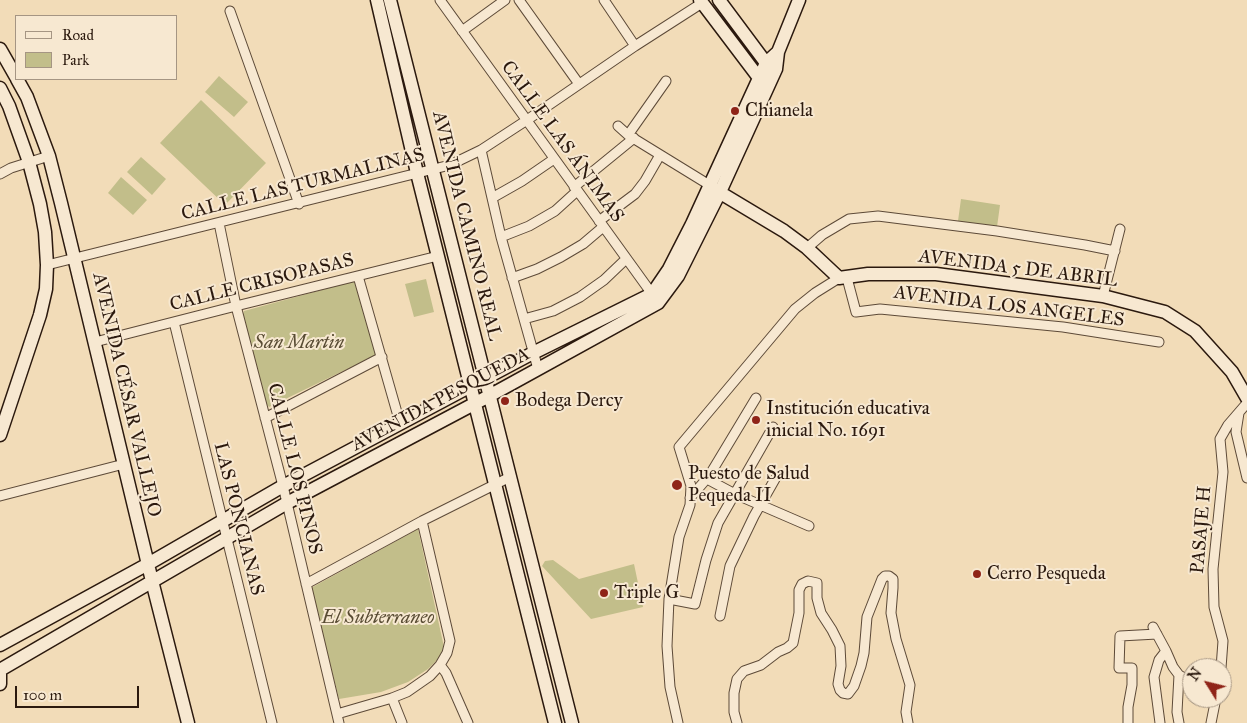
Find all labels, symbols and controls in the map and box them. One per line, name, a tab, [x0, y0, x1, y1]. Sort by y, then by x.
legend	[15, 15, 178, 80]
text: Road	[62, 26, 94, 44]
text: Park	[62, 51, 89, 69]
street label: CALLE LAS ÁNIMAS	[496, 57, 628, 227]
place label: Chianela	[745, 100, 813, 122]
marker: Chianela	[729, 105, 741, 117]
street label: AVENIDA CAMINO REAL	[426, 109, 506, 343]
street label: CALLE LAS TURMALINAS	[179, 144, 427, 226]
street label: AVENIDA 5 DE ABRIL	[917, 245, 1119, 293]
street label: CALLE CRISOPASAS	[168, 249, 356, 317]
street label: AVENIDA CÉSAR VALLEJO	[87, 271, 165, 519]
street label: AVENIDA LOS ANGELES	[892, 282, 1126, 332]
park label: San Martin	[254, 332, 344, 354]
street label: AVENIDA PESQUEDA	[348, 343, 534, 457]
street label: CALLE LOS PINOS	[262, 381, 326, 557]
place label: Bodega Dercy	[515, 390, 623, 412]
marker: Bodega Dercy	[499, 395, 511, 407]
place label: Institución educativa inicial No. 1691	[766, 398, 930, 442]
marker: Institución educativa inicial No. 1691	[750, 414, 762, 426]
street label: LAS PONCIANAS	[208, 440, 268, 598]
place label: Puesto de Salud Pequeda II	[688, 463, 810, 507]
marker: Puesto de Salud Pequeda II	[670, 478, 684, 492]
street label: PASAJE H	[1187, 485, 1217, 575]
place label: Cerro Pesqueda	[987, 563, 1106, 585]
marker: Cerro Pesqueda	[971, 568, 983, 580]
place label: Triple G	[614, 582, 679, 604]
marker: Triple G	[598, 587, 610, 599]
park label: El Subterraneo	[322, 607, 434, 629]
north arrow	[1182, 658, 1232, 708]
text: N	[1185, 665, 1206, 684]
scale bar	[18, 676, 141, 708]
text: 100 m	[23, 686, 62, 704]

